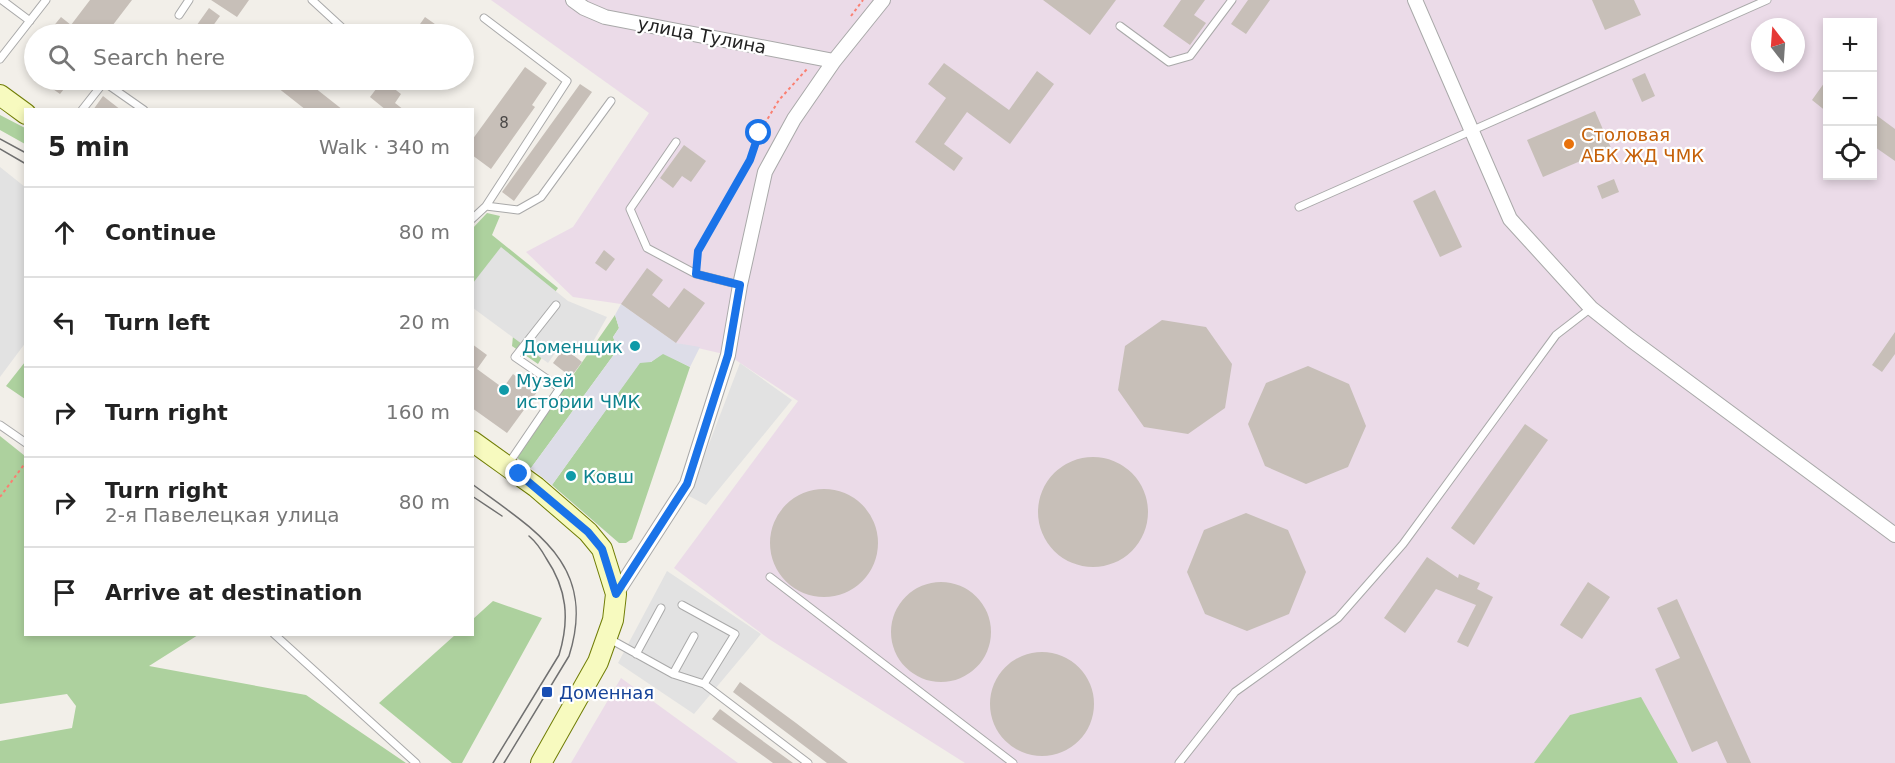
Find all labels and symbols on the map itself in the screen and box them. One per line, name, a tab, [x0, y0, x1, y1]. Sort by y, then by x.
street label: улица Тулина	[636, 12, 768, 58]
north arrow	[1751, 18, 1805, 72]
house number: 8	[499, 114, 509, 132]
route start	[745, 119, 771, 145]
place label: Столовая АБК ЖД ЧМК	[1581, 124, 1704, 166]
marker: Столовая АБК ЖД ЧМК	[1562, 137, 1576, 151]
place label: Доменщик	[522, 336, 623, 357]
marker: Доменщик	[628, 339, 642, 353]
place label: Музей истории ЧМК	[516, 370, 641, 412]
marker: Музей истории ЧМК	[497, 383, 511, 397]
route end	[505, 460, 531, 486]
place label: Ковш	[583, 466, 634, 487]
marker: Ковш	[564, 469, 578, 483]
place label: Доменная	[559, 682, 654, 703]
marker: Доменная	[540, 685, 554, 699]

